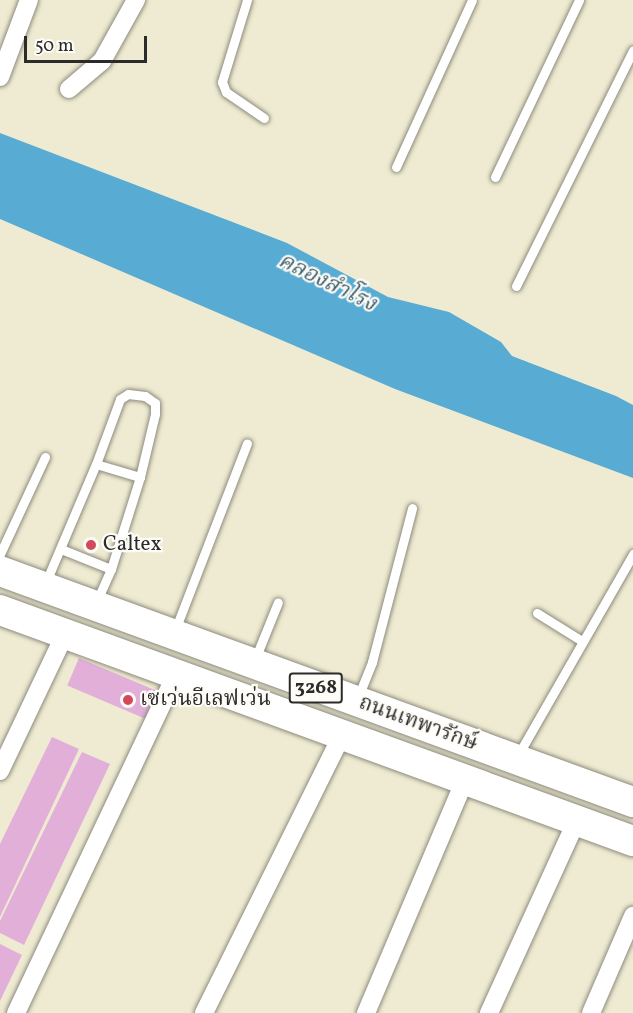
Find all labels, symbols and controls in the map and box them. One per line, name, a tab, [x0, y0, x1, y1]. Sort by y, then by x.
scale bar	[27, 24, 150, 62]
text: 50 m	[35, 34, 74, 59]
water label: คลองสำโรง	[274, 248, 380, 318]
place label: Caltex	[103, 532, 162, 558]
marker: Caltex	[84, 538, 98, 552]
road number: 3268	[288, 671, 344, 705]
place label: เซเว่นอีเลฟเว่น	[140, 687, 271, 713]
street label: ถนนเทพารักษ์	[355, 691, 481, 757]
marker: เซเว่นอีเลฟเว่น	[121, 693, 135, 707]

